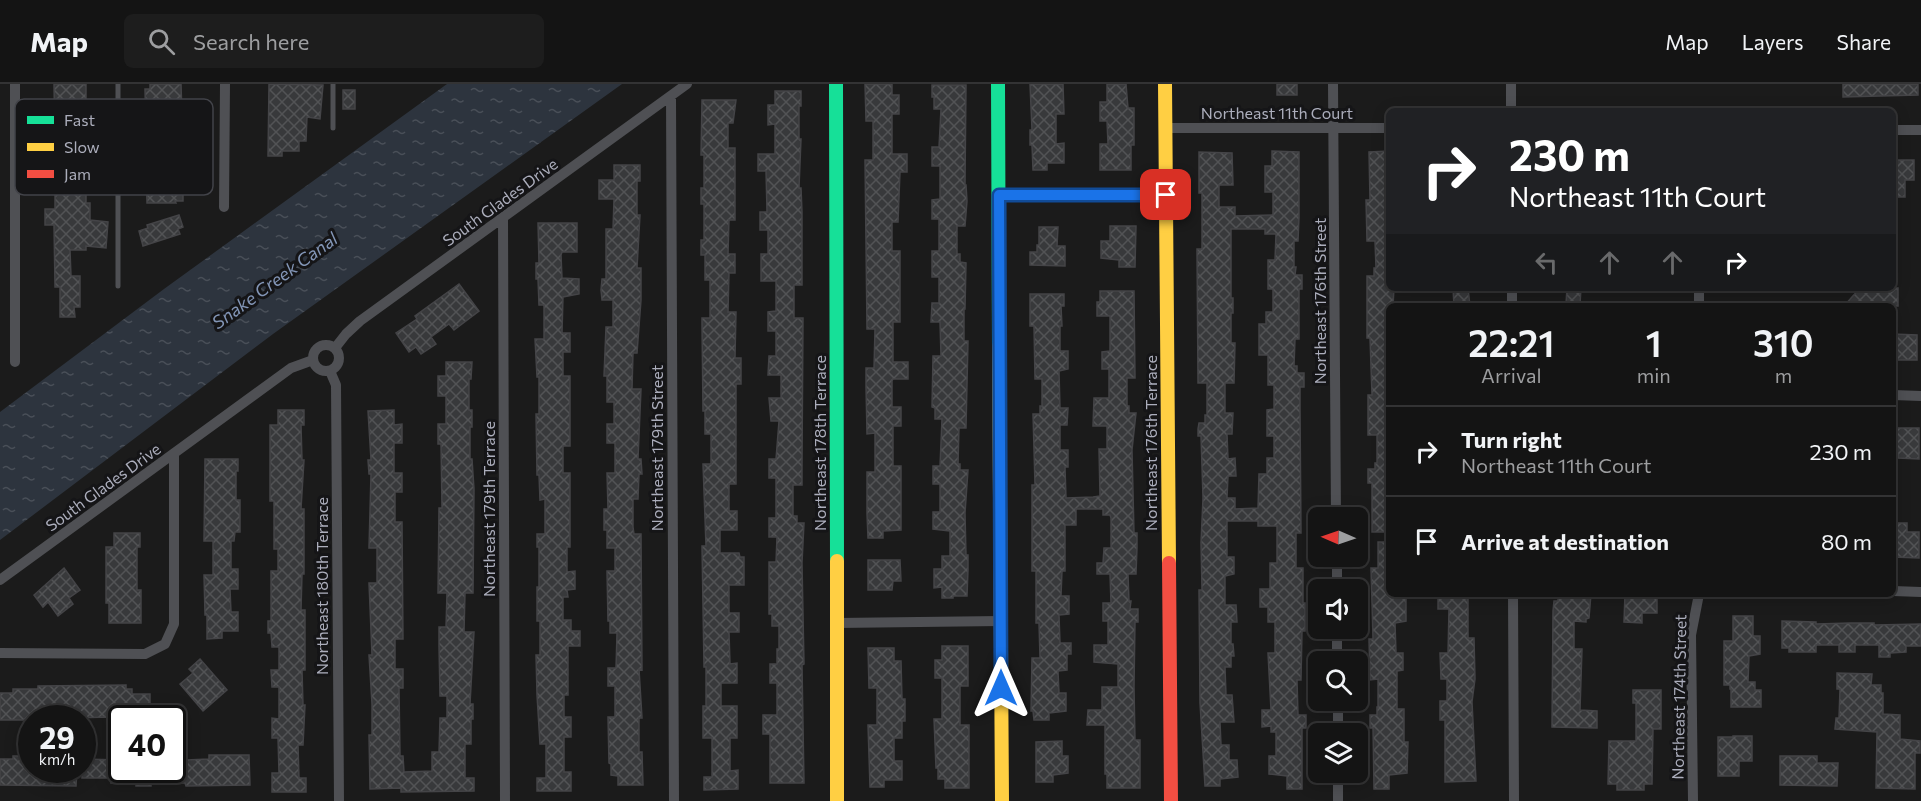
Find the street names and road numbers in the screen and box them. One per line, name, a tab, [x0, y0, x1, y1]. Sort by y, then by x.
street label: Northeast 11th Court	[1201, 103, 1354, 122]
street label: South Glades Drive	[438, 153, 561, 250]
street label: Northeast 176th Street	[1310, 217, 1329, 384]
street label: Northeast 178th Terrace	[810, 355, 829, 531]
street label: Northeast 176th Terrace	[1141, 355, 1160, 531]
street label: Northeast 179th Street	[647, 364, 666, 531]
street label: Northeast 179th Terrace	[479, 421, 498, 597]
street label: South Glades Drive	[41, 438, 164, 535]
street label: Northeast 180th Terrace	[312, 497, 331, 675]
street label: Northeast 174th Street	[1668, 614, 1689, 780]

